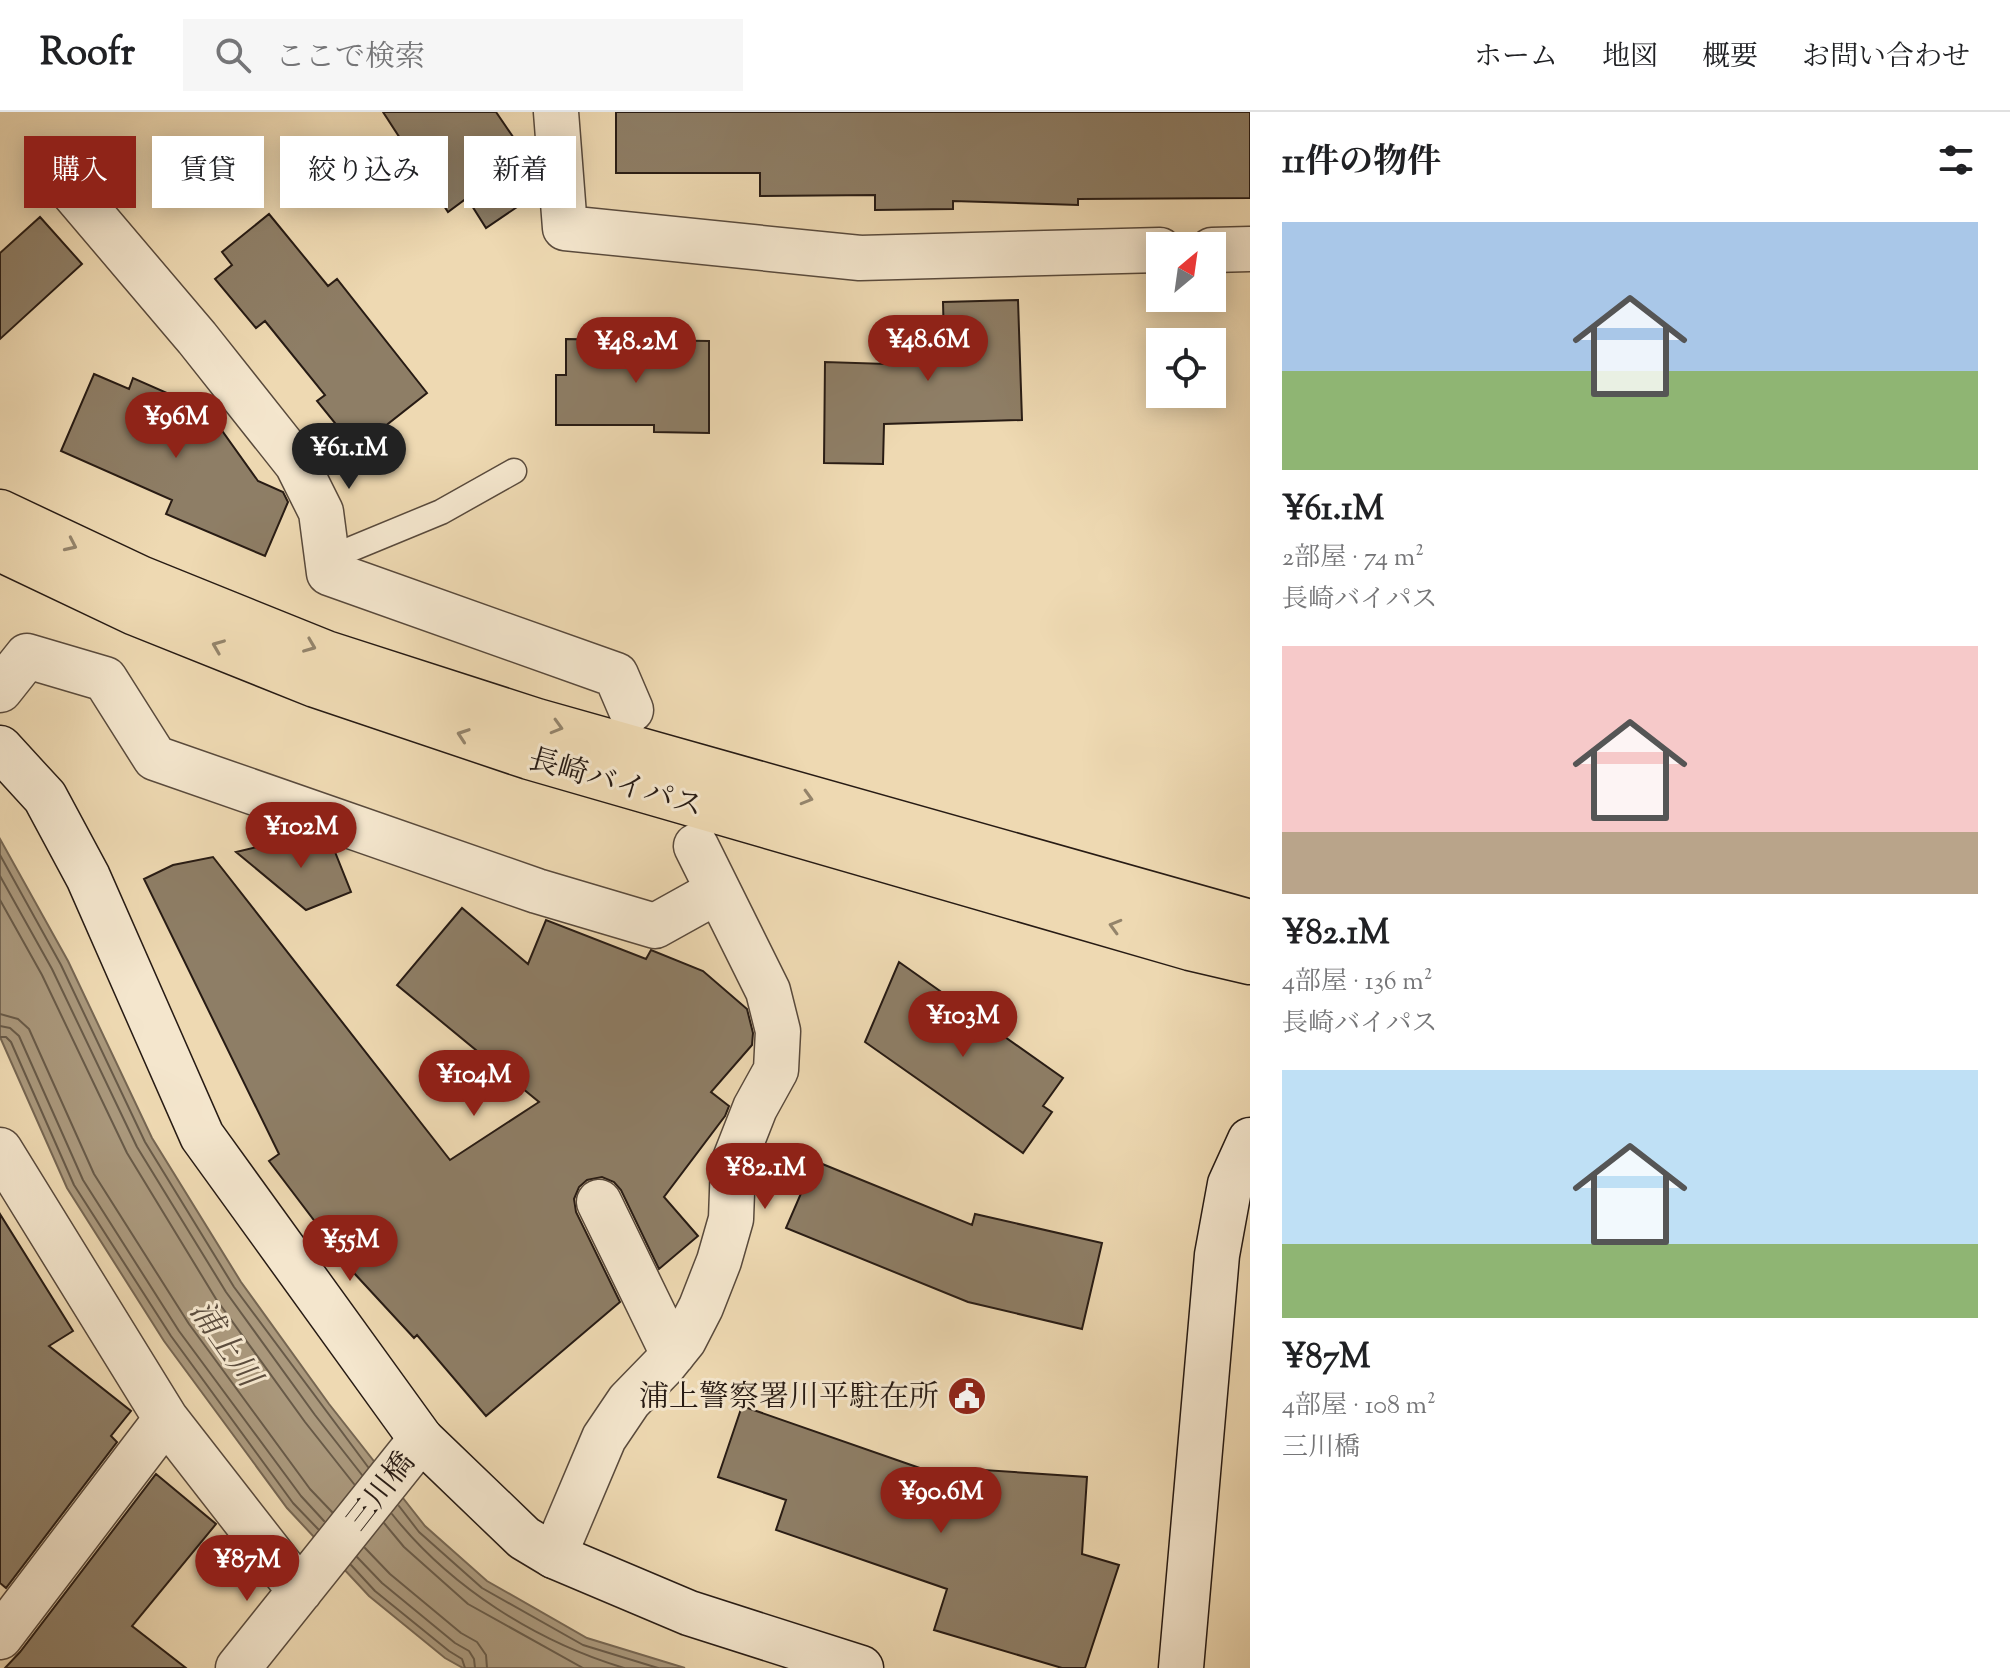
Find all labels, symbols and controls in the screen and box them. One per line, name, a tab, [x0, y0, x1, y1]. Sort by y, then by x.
search box	[183, 19, 743, 91]
text: Roofr	[40, 28, 135, 82]
icon: search	[211, 33, 255, 77]
text: ここで検索	[275, 37, 425, 80]
text: ホーム	[1474, 38, 1558, 78]
text: 地図	[1602, 38, 1658, 78]
text: 概要	[1702, 38, 1758, 78]
text: お問い合わせ	[1802, 38, 1970, 78]
chip: 購入	[24, 136, 136, 208]
chip: 賃貸	[152, 136, 264, 208]
chip: 絞り込み	[280, 136, 448, 208]
chip: 新着	[464, 136, 576, 208]
icon: filters	[1934, 138, 1978, 182]
text: 11件の物件	[1282, 139, 1441, 188]
north arrow	[1146, 232, 1226, 312]
map controls	[1146, 232, 1226, 408]
icon: home	[1558, 274, 1702, 418]
pin: ¥48.6M	[863, 315, 993, 383]
pin: ¥48.2M	[571, 317, 701, 385]
text: ¥48.6M	[886, 322, 970, 359]
text: ¥48.2M	[594, 324, 678, 361]
button: locate	[1146, 328, 1226, 408]
pin: ¥96M	[129, 392, 223, 460]
text: ¥96M	[143, 399, 209, 436]
pin: ¥61.1M	[284, 423, 414, 491]
text: ¥61.1M	[310, 430, 388, 467]
text: ¥61.1M	[1282, 486, 1384, 535]
one-way arrow	[62, 535, 77, 551]
text: 2部屋 · 74 m²	[1282, 540, 1424, 577]
text: 長崎バイパス	[1282, 582, 1437, 619]
one-way arrow	[302, 637, 316, 653]
one-way arrow	[212, 640, 226, 656]
icon: home	[1558, 698, 1702, 842]
one-way arrow	[550, 718, 564, 734]
one-way arrow	[456, 728, 470, 744]
street label: 長崎バイパス	[523, 739, 707, 830]
one-way arrow	[800, 789, 814, 805]
pin: ¥102M	[245, 802, 357, 870]
text: ¥102M	[264, 809, 338, 846]
text: ¥82.1M	[1282, 910, 1389, 959]
one-way arrow	[1109, 919, 1122, 935]
text: 4部屋 · 136 m²	[1282, 964, 1433, 1001]
pin: ¥103M	[907, 991, 1019, 1059]
text: ¥103M	[926, 998, 1000, 1035]
text: 長崎バイパス	[1282, 1006, 1437, 1043]
pin: ¥104M	[418, 1050, 530, 1118]
text: ¥104M	[437, 1057, 511, 1094]
icon: home	[1558, 1122, 1702, 1266]
pin: ¥82.1M	[700, 1143, 830, 1211]
text: ¥82.1M	[724, 1150, 806, 1187]
pin: ¥55M	[303, 1215, 397, 1283]
text: ¥55M	[321, 1222, 379, 1259]
water label: 浦上川	[177, 1292, 272, 1400]
text: ¥87M	[1282, 1334, 1370, 1383]
public building icon: 浦上警察署川平駐在所	[946, 1375, 988, 1417]
place label: 浦上警察署川平駐在所	[639, 1377, 939, 1420]
text: 4部屋 · 108 m²	[1282, 1388, 1436, 1425]
text: 三川橋	[1282, 1430, 1360, 1467]
street label: 三川橋	[337, 1444, 427, 1541]
pin: ¥90.6M	[876, 1467, 1006, 1535]
text: ¥90.6M	[898, 1474, 984, 1511]
pin: ¥87M	[200, 1535, 294, 1603]
text: ¥87M	[213, 1542, 281, 1579]

